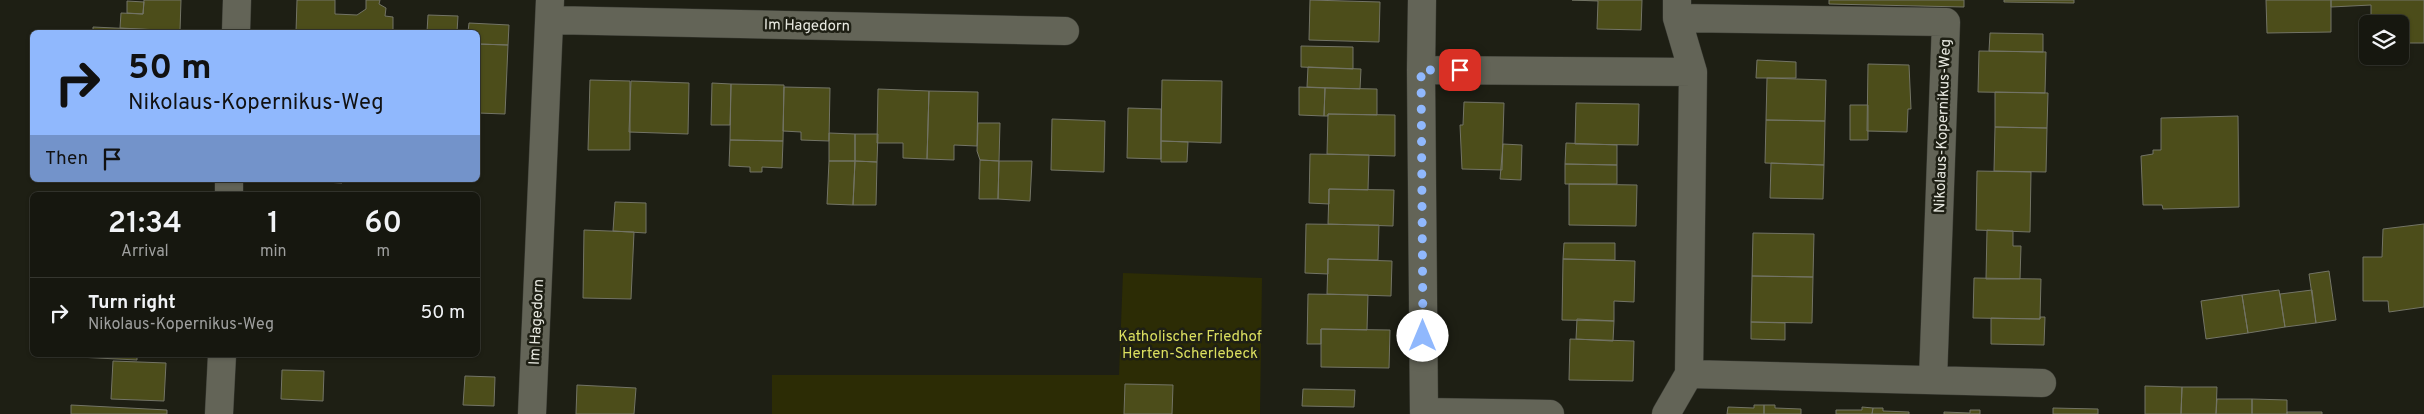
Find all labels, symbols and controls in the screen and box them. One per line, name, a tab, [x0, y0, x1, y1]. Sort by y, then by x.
map controls	[2359, 15, 2409, 65]
button: layers	[2359, 15, 2409, 65]
street label: Im Hagedorn	[764, 16, 850, 37]
street label: Nikolaus-Kopernikus-Weg	[1931, 39, 1956, 213]
text: 50 m	[128, 47, 212, 91]
pin	[1439, 49, 1481, 91]
icon: right	[45, 50, 110, 115]
icon: arrive	[1446, 56, 1474, 84]
text: Nikolaus-Kopernikus-Weg	[128, 90, 384, 117]
icon: arrive	[98, 145, 126, 173]
text: Then	[45, 147, 88, 171]
text: 21:34	[108, 206, 182, 243]
text: 1	[267, 206, 279, 243]
text: 60	[364, 206, 402, 243]
text: Arrival	[121, 242, 169, 262]
text: min	[260, 242, 287, 262]
text: m	[376, 242, 390, 262]
street label: Im Hagedorn	[526, 279, 549, 366]
text: Turn right	[88, 291, 176, 315]
icon: right	[45, 299, 73, 327]
text: 50 m	[420, 301, 465, 325]
position arrow	[1396, 309, 1448, 361]
text: Nikolaus-Kopernikus-Weg	[88, 315, 274, 335]
park label: Katholischer Friedhof Herten-Scherlebeck	[1118, 328, 1262, 364]

